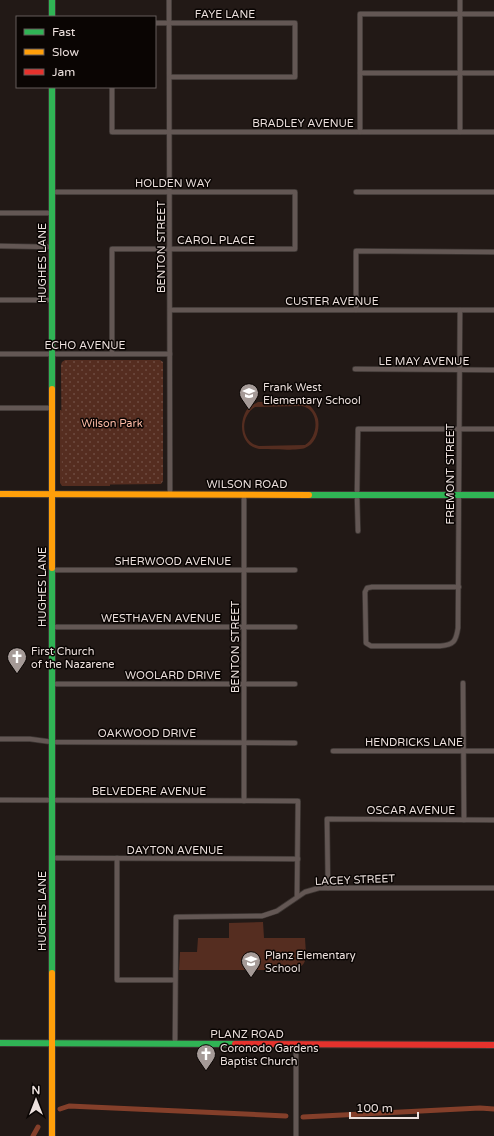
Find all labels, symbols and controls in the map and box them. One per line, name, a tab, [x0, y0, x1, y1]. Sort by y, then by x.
street label: FAYE LANE	[195, 8, 255, 21]
legend	[16, 16, 156, 88]
text: Fast	[52, 25, 76, 39]
text: Slow	[52, 45, 79, 59]
text: Jam	[52, 65, 75, 79]
street label: BRADLEY AVENUE	[252, 117, 354, 130]
street label: HOLDEN WAY	[135, 177, 211, 190]
street label: BENTON STREET	[155, 201, 168, 293]
street label: HUGHES LANE	[36, 223, 49, 303]
street label: CAROL PLACE	[177, 234, 255, 247]
street label: CUSTER AVENUE	[285, 295, 379, 308]
street label: ECHO AVENUE	[44, 339, 126, 352]
street label: LE MAY AVENUE	[379, 355, 469, 368]
place label: Frank West Elementary School	[263, 381, 361, 407]
school or university icon: Frank West Elementary School	[238, 382, 260, 410]
park label: Wilson Park	[81, 417, 143, 430]
street label: FREMONT STREET	[444, 423, 457, 525]
street label: WILSON ROAD	[206, 478, 288, 491]
street label: HUGHES LANE	[36, 547, 49, 627]
street label: SHERWOOD AVENUE	[115, 555, 231, 568]
street label: BENTON STREET	[229, 601, 242, 693]
street label: WESTHAVEN AVENUE	[101, 612, 221, 625]
place label: First Church of the Nazarene	[31, 645, 115, 671]
church icon: First Church of the Nazarene	[6, 646, 28, 674]
street label: WOOLARD DRIVE	[125, 669, 221, 682]
street label: OAKWOOD DRIVE	[98, 727, 196, 740]
street label: HENDRICKS LANE	[365, 736, 463, 749]
street label: BELVEDERE AVENUE	[92, 785, 206, 798]
street label: OSCAR AVENUE	[367, 804, 455, 817]
street label: DAYTON AVENUE	[127, 844, 223, 857]
street label: HUGHES LANE	[36, 871, 49, 951]
street label: LACEY STREET	[315, 872, 396, 888]
place label: Planz Elementary School	[265, 949, 356, 975]
school or university icon: Planz Elementary School	[240, 950, 262, 978]
street label: PLANZ ROAD	[210, 1028, 284, 1041]
place label: Coronodo Gardens Baptist Church	[220, 1042, 318, 1068]
church icon: Coronodo Gardens Baptist Church	[195, 1043, 217, 1071]
north arrow	[16, 1080, 56, 1120]
text: N	[32, 1084, 40, 1097]
scale bar	[350, 1094, 418, 1120]
text: 100 m	[356, 1101, 393, 1115]

